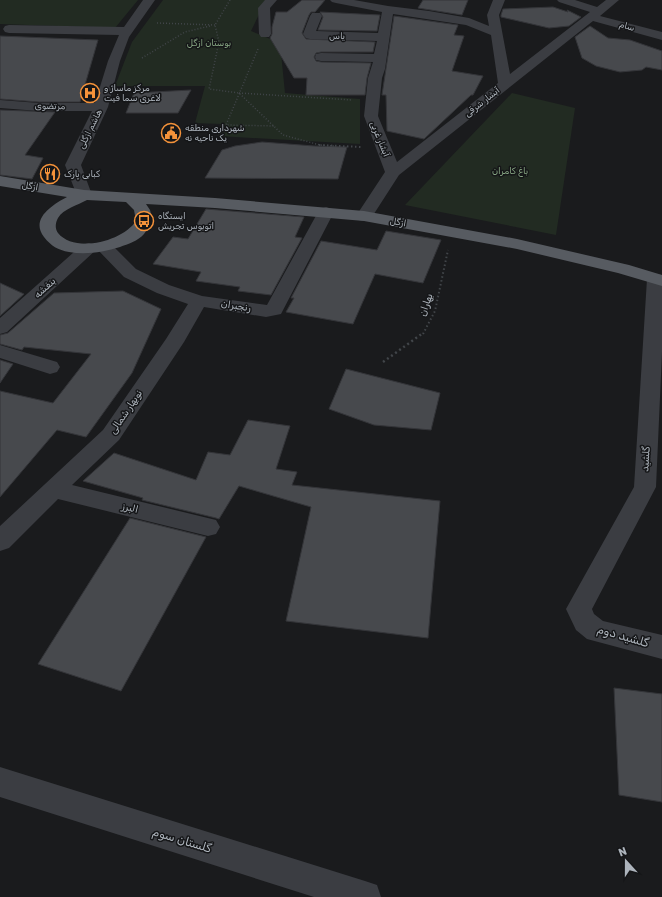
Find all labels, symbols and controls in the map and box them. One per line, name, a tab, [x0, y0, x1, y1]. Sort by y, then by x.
street label: سام	[618, 19, 636, 34]
street label: یاس	[329, 31, 346, 41]
park label: بوستان ازگل	[187, 38, 231, 48]
hospital icon: مرکز ماساژ و لاغری سما فیت	[79, 82, 101, 104]
place label: مرکز ماساژ و لاغری سما فیت	[104, 83, 161, 103]
street label: آبشار شرقی	[462, 85, 502, 119]
street label: مرتضوی	[35, 101, 66, 111]
street label: هاشم ازگلی	[76, 108, 105, 151]
street label: آبشار غربی	[368, 120, 392, 159]
public building icon: شهرداری منطقه یک ناحیه نه	[160, 122, 182, 144]
place label: شهرداری منطقه یک ناحیه نه	[185, 123, 245, 143]
restaurant icon: کبابی پارک	[39, 163, 61, 185]
park label: باغ کامران	[492, 166, 528, 177]
place label: کبابی پارک	[64, 169, 100, 180]
street label: ازگل	[21, 180, 39, 192]
bus stop icon: ایستگاه اتوبوس تجریش	[133, 210, 155, 232]
place label: ایستگاه اتوبوس تجریش	[158, 211, 214, 231]
street label: ازگل	[389, 216, 407, 228]
street label: بنفشه	[32, 275, 58, 301]
street label: بهاران	[417, 292, 435, 318]
street label: رنجبران	[220, 298, 252, 314]
street label: نوبهار شمالی	[107, 388, 145, 436]
street label: گلشید	[639, 445, 653, 472]
street label: البرز	[120, 500, 139, 516]
street label: گلشيد دوم	[595, 622, 651, 652]
street label: گلستان سوم	[150, 824, 214, 858]
north arrow	[606, 841, 646, 881]
text: N	[617, 845, 629, 860]

